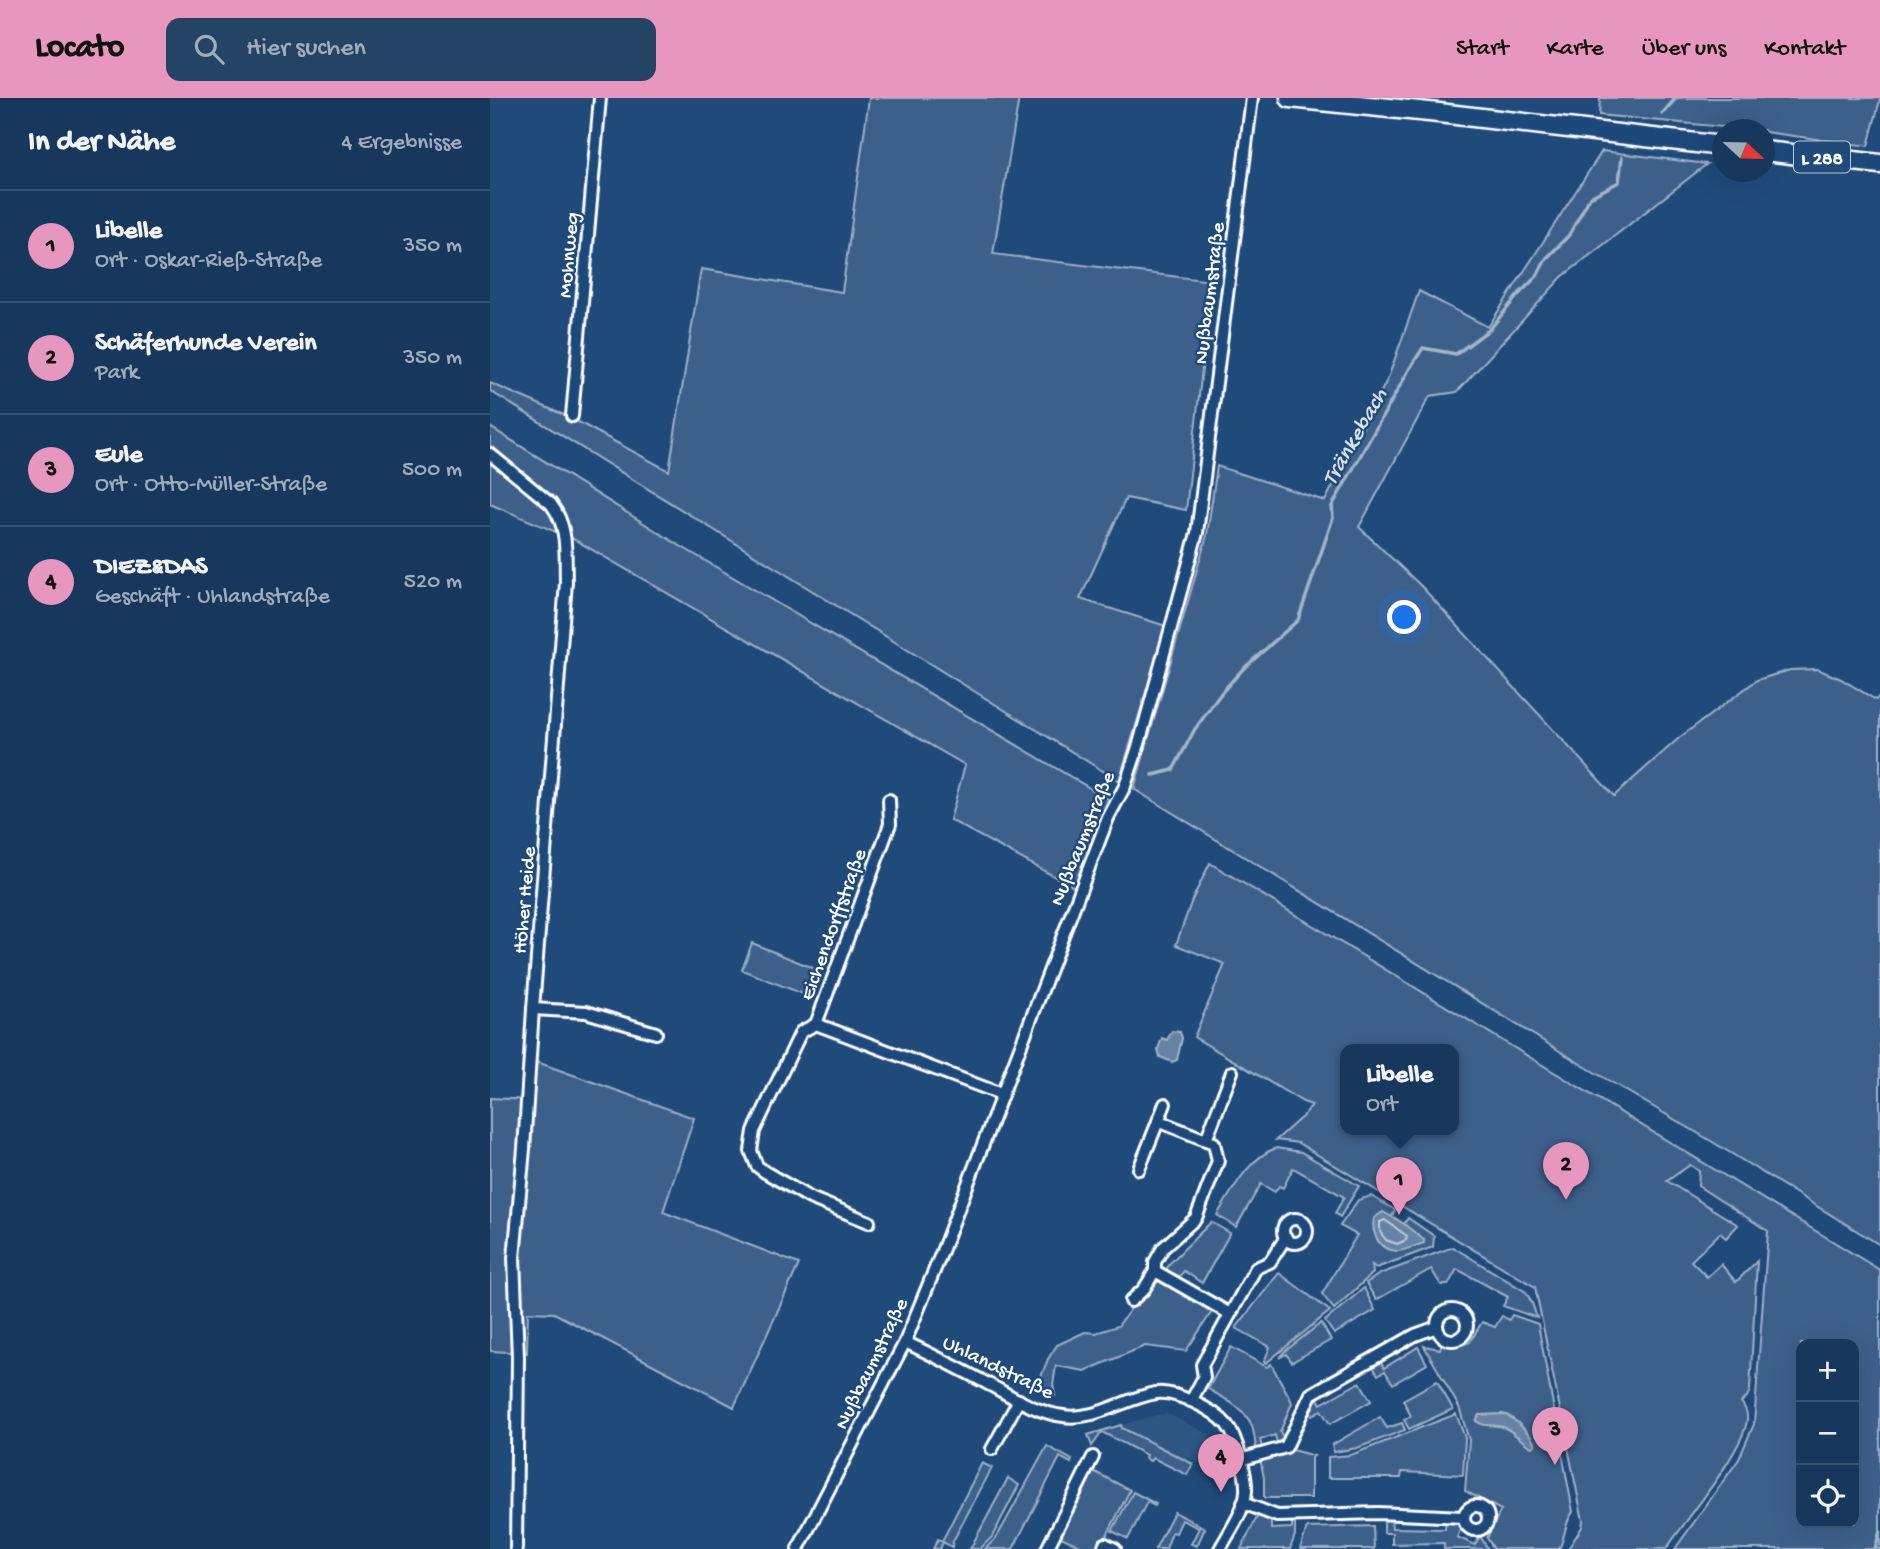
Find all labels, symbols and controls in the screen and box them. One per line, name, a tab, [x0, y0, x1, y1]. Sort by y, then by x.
search box	[166, 18, 656, 81]
text: Locato	[35, 30, 124, 68]
icon: search	[190, 30, 228, 68]
text: Hier suchen	[246, 34, 366, 65]
text: Start	[1456, 35, 1508, 64]
text: Karte	[1546, 35, 1604, 64]
text: Über uns	[1642, 35, 1726, 64]
text: Kontakt	[1764, 35, 1845, 64]
north arrow	[1712, 119, 1775, 182]
text: In der Nähe	[28, 126, 175, 161]
text: 4 Ergebnisse	[341, 130, 462, 157]
road number: L 288	[1794, 142, 1850, 172]
street label: Mohnweg	[554, 211, 587, 299]
text: Libelle	[95, 217, 162, 248]
street label: Nußbaumstraße	[1190, 220, 1233, 366]
text: 1	[46, 233, 56, 260]
text: 350 m	[403, 233, 462, 260]
text: Ort · Oskar-Rieß-Straße	[95, 248, 322, 275]
text: Schäferhunde Verein	[95, 329, 317, 360]
text: 2	[45, 345, 57, 372]
text: 350 m	[403, 345, 462, 372]
text: Park	[95, 360, 139, 387]
water label: Tränkebach	[1317, 384, 1395, 491]
text: Eule	[95, 441, 143, 472]
text: 3	[45, 457, 57, 484]
text: 500 m	[402, 457, 462, 484]
text: Ort · Otto-Müller-Straße	[95, 472, 327, 499]
text: DIEZ&DAS	[95, 553, 208, 584]
text: 4	[46, 569, 56, 596]
text: 520 m	[404, 569, 462, 596]
text: Geschäft · Uhlandstraße	[95, 584, 330, 611]
your location	[1387, 600, 1421, 634]
street label: Nußbaumstraße	[1046, 767, 1123, 910]
street label: Höher Heide	[509, 844, 544, 955]
street label: Eichendorffstraße	[796, 845, 875, 1004]
popup	[1340, 1044, 1459, 1135]
text: Libelle	[1366, 1061, 1433, 1092]
text: Ort	[1366, 1092, 1397, 1119]
pin: 2	[1543, 1142, 1589, 1200]
pin: 1	[1376, 1157, 1422, 1215]
street label: Nußbaumstraße	[831, 1294, 916, 1434]
street label: Uhlandstraße	[938, 1331, 1058, 1407]
map controls	[1796, 1339, 1859, 1528]
button: +	[1796, 1339, 1859, 1402]
button: −	[1796, 1402, 1859, 1465]
pin: 3	[1532, 1407, 1578, 1465]
pin: 4	[1198, 1434, 1244, 1492]
button: locate	[1796, 1465, 1859, 1528]

